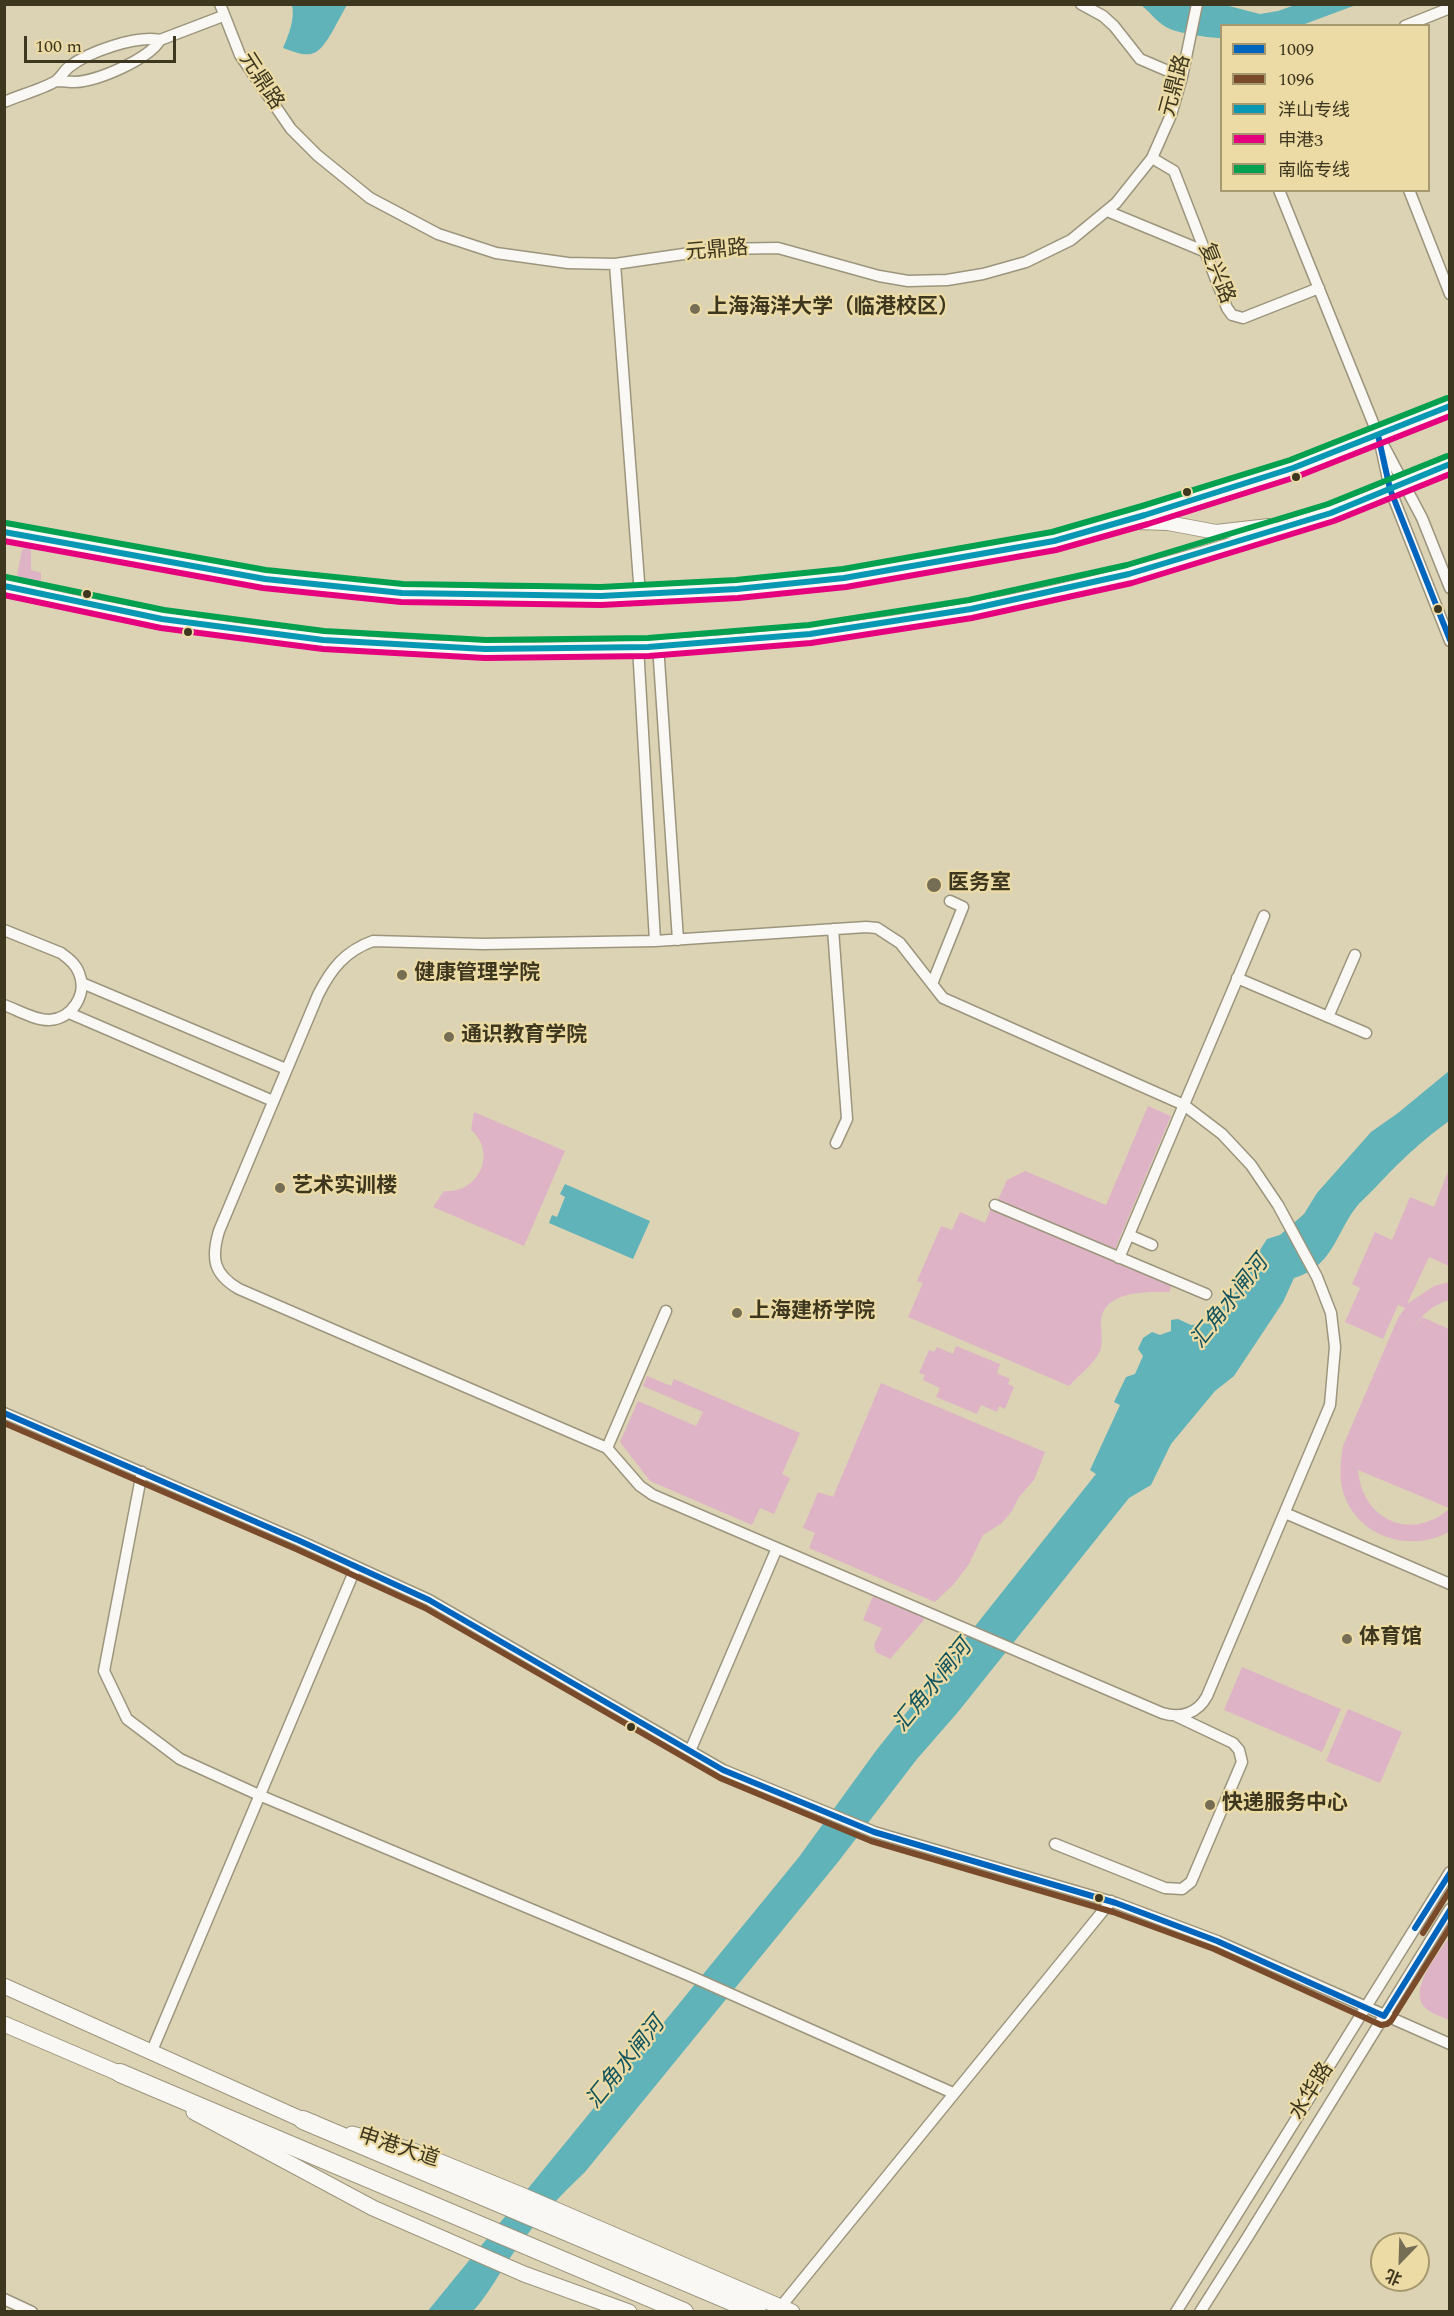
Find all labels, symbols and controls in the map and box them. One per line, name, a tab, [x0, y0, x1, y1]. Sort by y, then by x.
scale bar	[27, 24, 178, 62]
legend	[1220, 24, 1430, 192]
text: 100 m	[35, 33, 82, 60]
text: 1009	[1278, 36, 1314, 63]
street label: 元鼎路	[232, 49, 288, 115]
street label: 元鼎路	[1157, 52, 1197, 120]
text: 1096	[1278, 66, 1314, 93]
text: 洋山专线	[1278, 97, 1350, 124]
text: 申港3	[1278, 127, 1323, 154]
text: 南临专线	[1278, 157, 1350, 184]
street label: 元鼎路	[685, 237, 749, 267]
street label: 复兴路	[1192, 240, 1238, 308]
place label: 上海海洋大学（临港校区）	[707, 296, 959, 322]
marker: 上海海洋大学（临港校区）	[688, 302, 702, 316]
unlabelled marker	[1290, 471, 1302, 483]
unlabelled marker	[1181, 486, 1193, 498]
unlabelled marker	[81, 588, 93, 600]
unlabelled marker	[1432, 603, 1444, 615]
unlabelled marker	[182, 626, 194, 638]
place label: 医务室	[948, 872, 1011, 898]
marker: 医务室	[925, 876, 943, 894]
place label: 健康管理学院	[414, 962, 540, 988]
marker: 健康管理学院	[395, 968, 409, 982]
place label: 通识教育学院	[461, 1024, 587, 1050]
marker: 通识教育学院	[442, 1030, 456, 1044]
place label: 艺术实训楼	[292, 1175, 397, 1201]
marker: 艺术实训楼	[273, 1181, 287, 1195]
water label: 汇角水闸河	[1187, 1252, 1275, 1354]
place label: 上海建桥学院	[749, 1300, 875, 1326]
marker: 上海建桥学院	[730, 1306, 744, 1320]
place label: 体育馆	[1359, 1626, 1422, 1652]
marker: 体育馆	[1340, 1632, 1354, 1646]
water label: 汇角水闸河	[889, 1636, 979, 1738]
unlabelled marker	[625, 1721, 637, 1733]
place label: 快递服务中心	[1222, 1792, 1348, 1818]
marker: 快递服务中心	[1203, 1798, 1217, 1812]
unlabelled marker	[1093, 1892, 1105, 1904]
water label: 汇角水闸河	[582, 2013, 672, 2115]
street label: 水华路	[1286, 2059, 1340, 2125]
street label: 申港大道	[354, 2124, 442, 2174]
north arrow	[1370, 2232, 1430, 2292]
text: 北	[1382, 2263, 1406, 2291]

